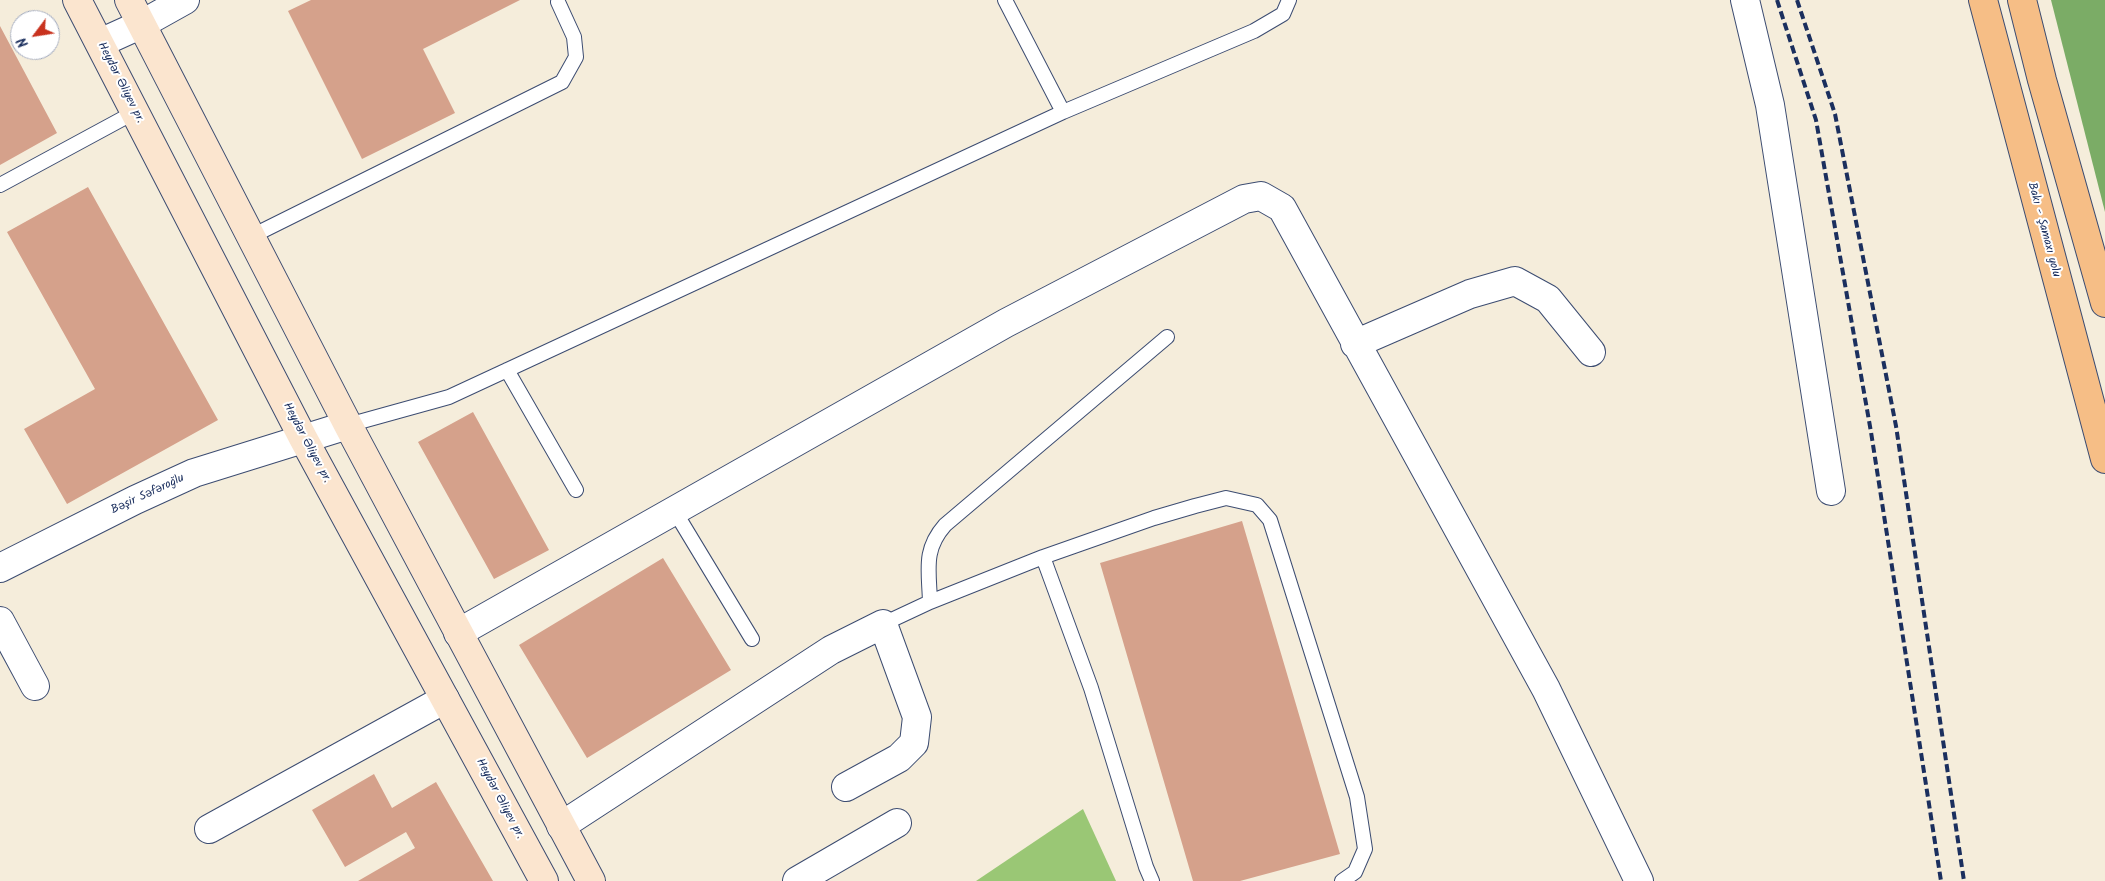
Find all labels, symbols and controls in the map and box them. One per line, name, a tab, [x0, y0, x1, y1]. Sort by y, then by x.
north arrow	[10, 10, 60, 60]
text: N	[11, 33, 35, 52]
street label: Heydər Əliyev pr.	[93, 40, 147, 126]
street label: Bakı - Şamaxı yolu	[2023, 181, 2063, 279]
street label: Heydər Əliyev pr.	[279, 400, 333, 486]
street label: Bəşir Səfəroğlu	[109, 472, 187, 518]
street label: Heydər Əliyev pr.	[472, 756, 526, 842]

